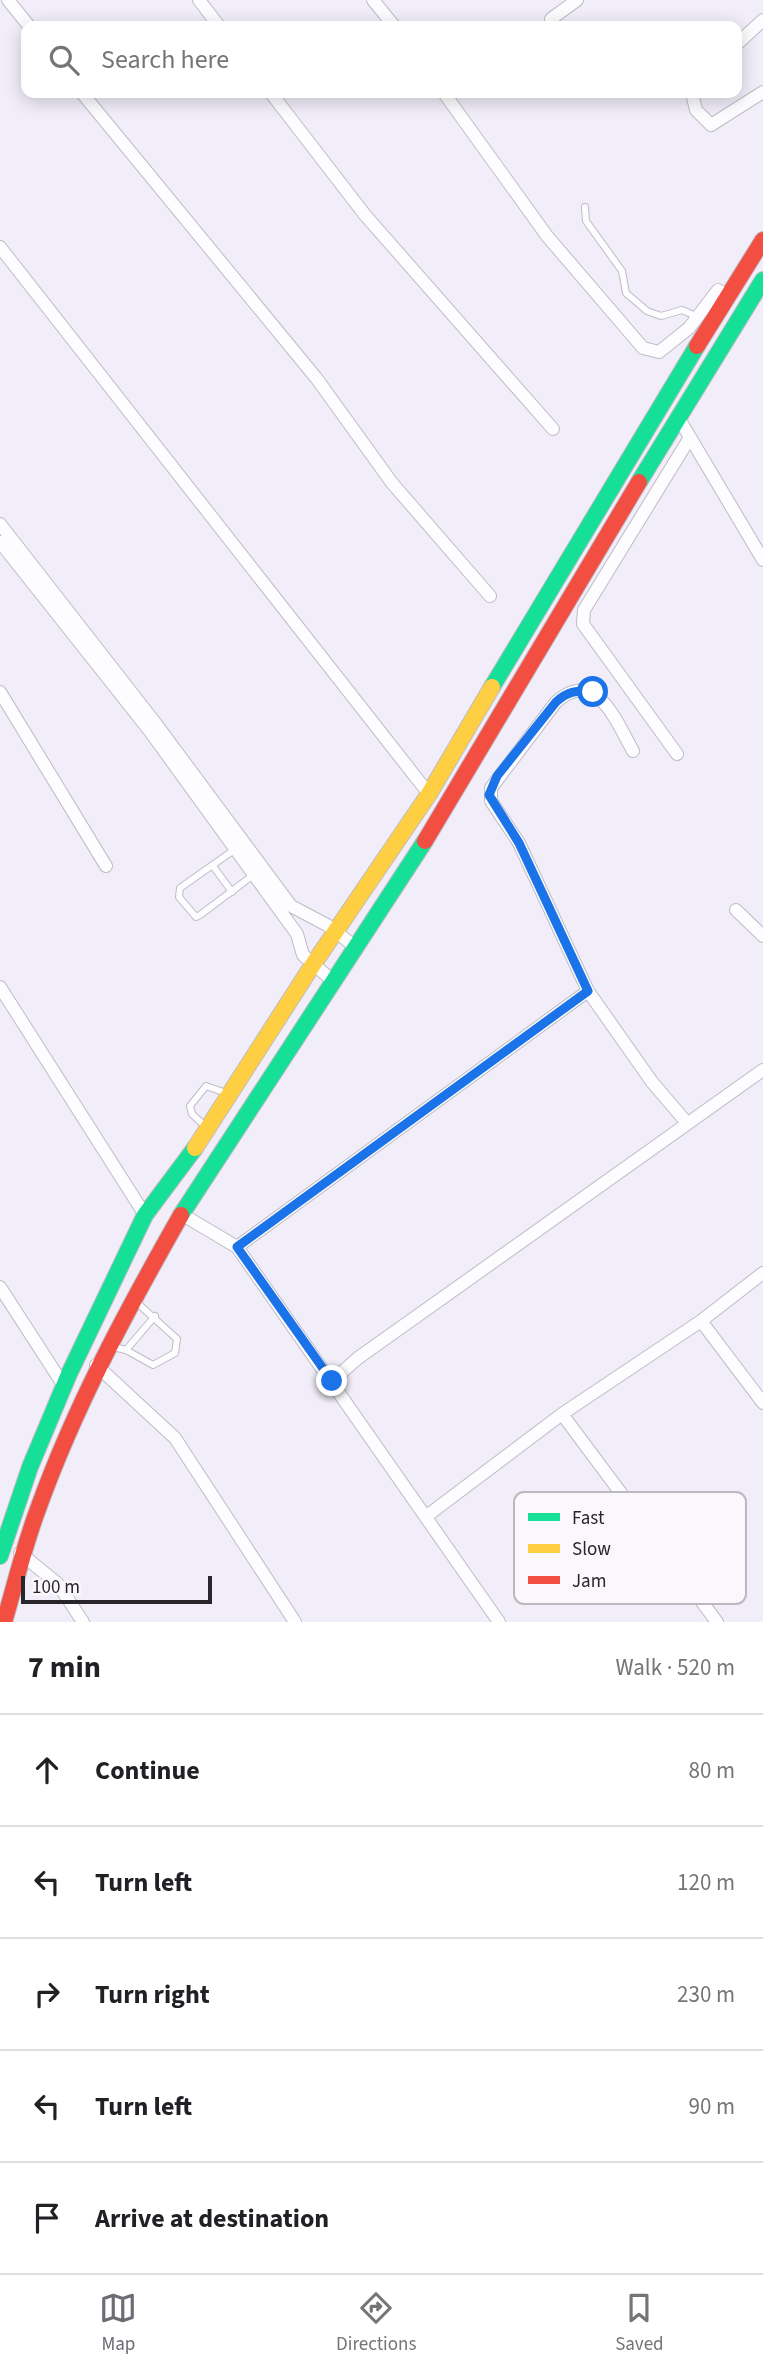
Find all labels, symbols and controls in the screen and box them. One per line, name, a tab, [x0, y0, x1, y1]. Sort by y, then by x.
search box	[21, 21, 742, 98]
icon: search	[45, 41, 83, 79]
text: Search here	[101, 41, 229, 78]
route start	[577, 676, 608, 707]
route end	[316, 1365, 347, 1396]
legend	[514, 1492, 746, 1604]
text: Fast	[572, 1505, 605, 1532]
text: Slow	[572, 1536, 611, 1563]
text: Jam	[572, 1568, 606, 1595]
scale bar	[21, 1573, 212, 1605]
text: 100 m	[32, 1574, 80, 1601]
text: 7 min	[28, 1646, 101, 1689]
text: Walk · 520 m	[616, 1651, 735, 1684]
icon: ahead	[28, 1751, 66, 1789]
text: Continue	[95, 1752, 200, 1789]
text: 80 m	[688, 1754, 735, 1787]
icon: left	[28, 1863, 66, 1901]
text: Turn left	[95, 1864, 192, 1901]
text: 120 m	[677, 1866, 735, 1899]
icon: right	[28, 1975, 66, 2013]
text: Turn right	[95, 1976, 210, 2013]
text: 230 m	[677, 1978, 735, 2011]
icon: left	[28, 2087, 66, 2125]
text: Turn left	[95, 2088, 192, 2125]
text: 90 m	[688, 2090, 735, 2123]
icon: arrive	[28, 2199, 66, 2237]
text: Arrive at destination	[95, 2200, 329, 2237]
tab: Map	[99, 2289, 137, 2358]
tab: Directions	[336, 2289, 416, 2358]
tab: Saved	[615, 2289, 664, 2358]

